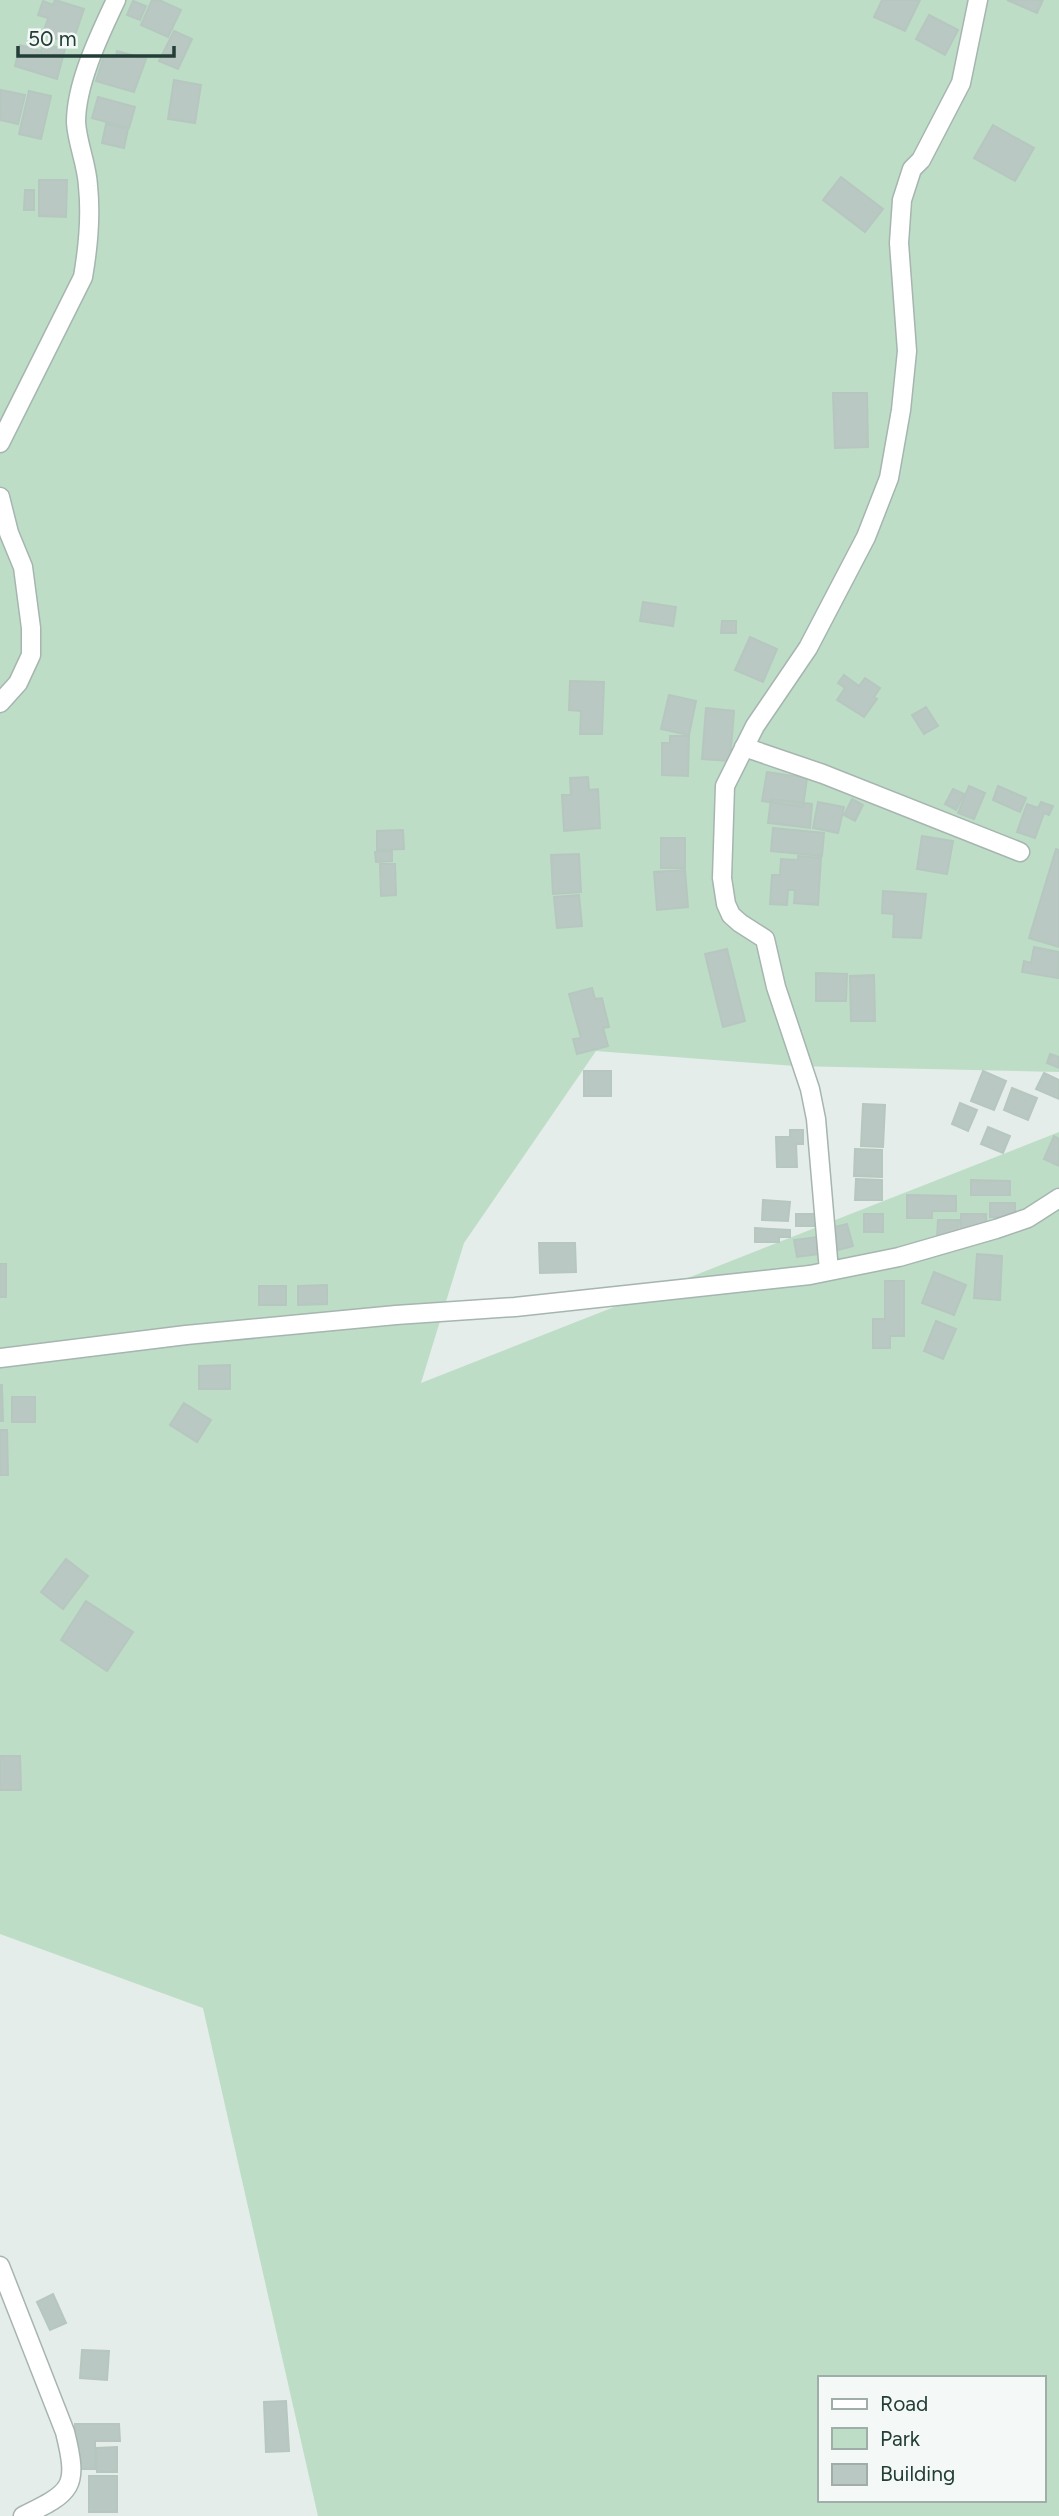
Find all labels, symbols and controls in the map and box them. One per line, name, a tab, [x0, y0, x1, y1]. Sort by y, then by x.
scale bar	[18, 14, 173, 58]
text: 50 m	[28, 26, 77, 51]
legend	[818, 2376, 1045, 2502]
text: Road	[880, 2391, 928, 2416]
text: Park	[880, 2426, 921, 2451]
text: Building	[880, 2461, 955, 2486]

